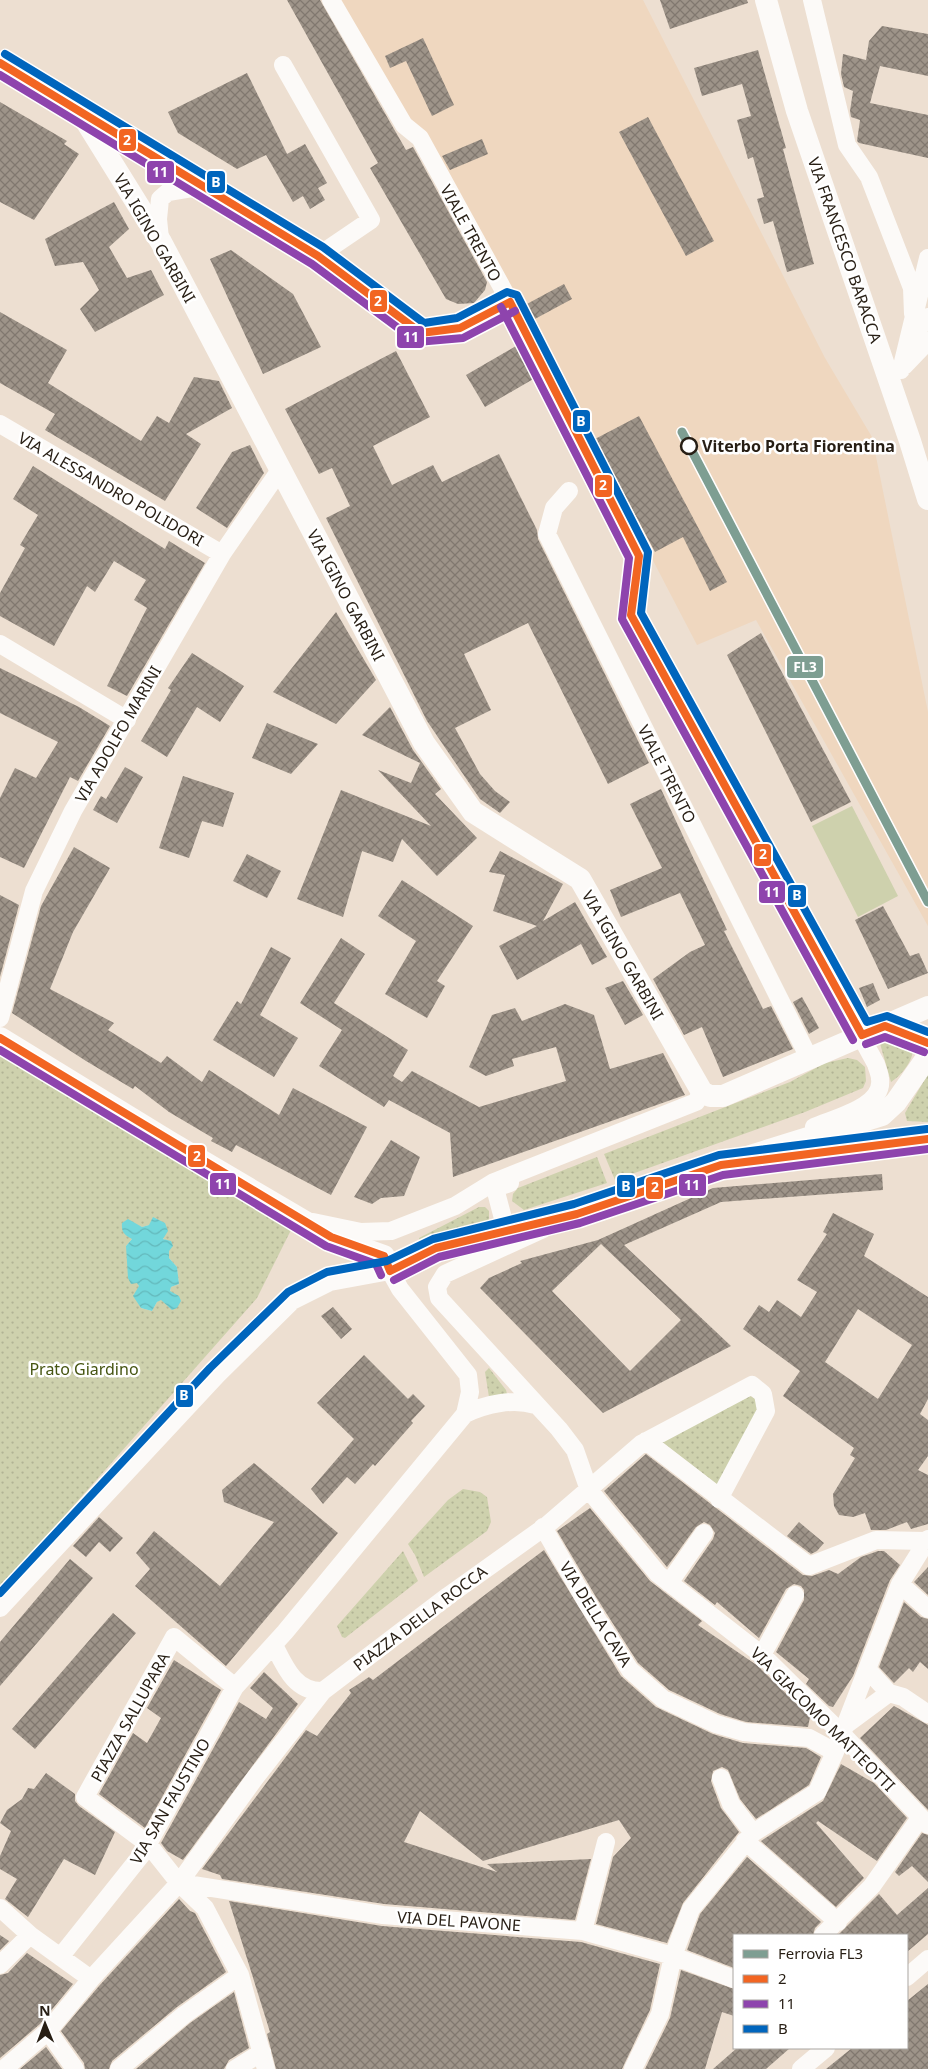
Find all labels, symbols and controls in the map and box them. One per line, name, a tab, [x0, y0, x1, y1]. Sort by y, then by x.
line badge: 2	[118, 128, 137, 152]
text: 2	[123, 130, 131, 149]
street label: VIA FRANCESCO BARACCA	[803, 154, 887, 346]
line badge: 11	[146, 160, 175, 184]
text: 11	[152, 162, 168, 181]
street label: VIA IGINO GARBINI	[109, 169, 201, 307]
line badge: B	[206, 170, 226, 194]
text: B	[211, 172, 221, 191]
street label: VIALE TRENTO	[435, 181, 507, 285]
line badge: 2	[369, 289, 388, 313]
text: 2	[374, 291, 382, 310]
line badge: 11	[396, 325, 425, 349]
text: 11	[403, 327, 419, 346]
line badge: B	[572, 409, 591, 433]
text: B	[576, 411, 586, 430]
street label: VIA ALESSANDRO POLIDORI	[14, 427, 208, 551]
place label: Viterbo Porta Fiorentina	[702, 435, 895, 457]
marker: Viterbo Porta Fiorentina	[680, 437, 698, 455]
line badge: 2	[594, 474, 613, 498]
text: 2	[599, 475, 607, 494]
street label: VIA IGINO GARBINI	[302, 525, 390, 665]
line badge: FL3	[786, 655, 824, 679]
text: FL3	[793, 657, 817, 676]
street label: VIA ADOLFO MARINI	[70, 661, 166, 807]
street label: VIALE TRENTO	[633, 721, 701, 827]
line badge: 2	[753, 843, 772, 867]
text: 2	[759, 844, 767, 863]
line badge: 11	[758, 880, 786, 904]
text: 11	[764, 882, 780, 901]
line badge: B	[787, 884, 807, 908]
text: B	[792, 885, 802, 904]
street label: VIA IGINO GARBINI	[577, 886, 669, 1024]
line badge: 2	[187, 1144, 206, 1168]
text: 2	[193, 1146, 201, 1165]
line badge: 11	[209, 1172, 237, 1196]
line badge: 11	[678, 1173, 707, 1197]
text: 11	[215, 1174, 231, 1193]
line badge: B	[616, 1174, 636, 1198]
text: 11	[684, 1175, 700, 1194]
text: B	[621, 1176, 631, 1195]
line badge: 2	[645, 1176, 664, 1200]
text: 2	[651, 1177, 659, 1196]
park label: Prato Giardino	[29, 1358, 139, 1380]
line badge: B	[175, 1384, 194, 1408]
text: B	[179, 1385, 189, 1404]
street label: VIA DELLA CAVA	[555, 1557, 638, 1671]
street label: PIAZZA DELLA ROCCA	[349, 1560, 492, 1676]
street label: VIA GIACOMO MATTEOTTI	[746, 1642, 900, 1796]
street label: PIAZZA SALLUPARA	[85, 1648, 175, 1786]
street label: VIA SAN FAUSTINO	[125, 1734, 215, 1868]
street label: VIA DEL PAVONE	[396, 1906, 522, 1936]
legend	[733, 1934, 908, 2049]
text: Ferrovia FL3	[778, 1943, 863, 1963]
text: 2	[778, 1968, 787, 1988]
text: 11	[778, 1993, 795, 2013]
north arrow	[20, 1999, 70, 2049]
text: N	[39, 2001, 51, 2020]
text: B	[778, 2018, 788, 2038]

